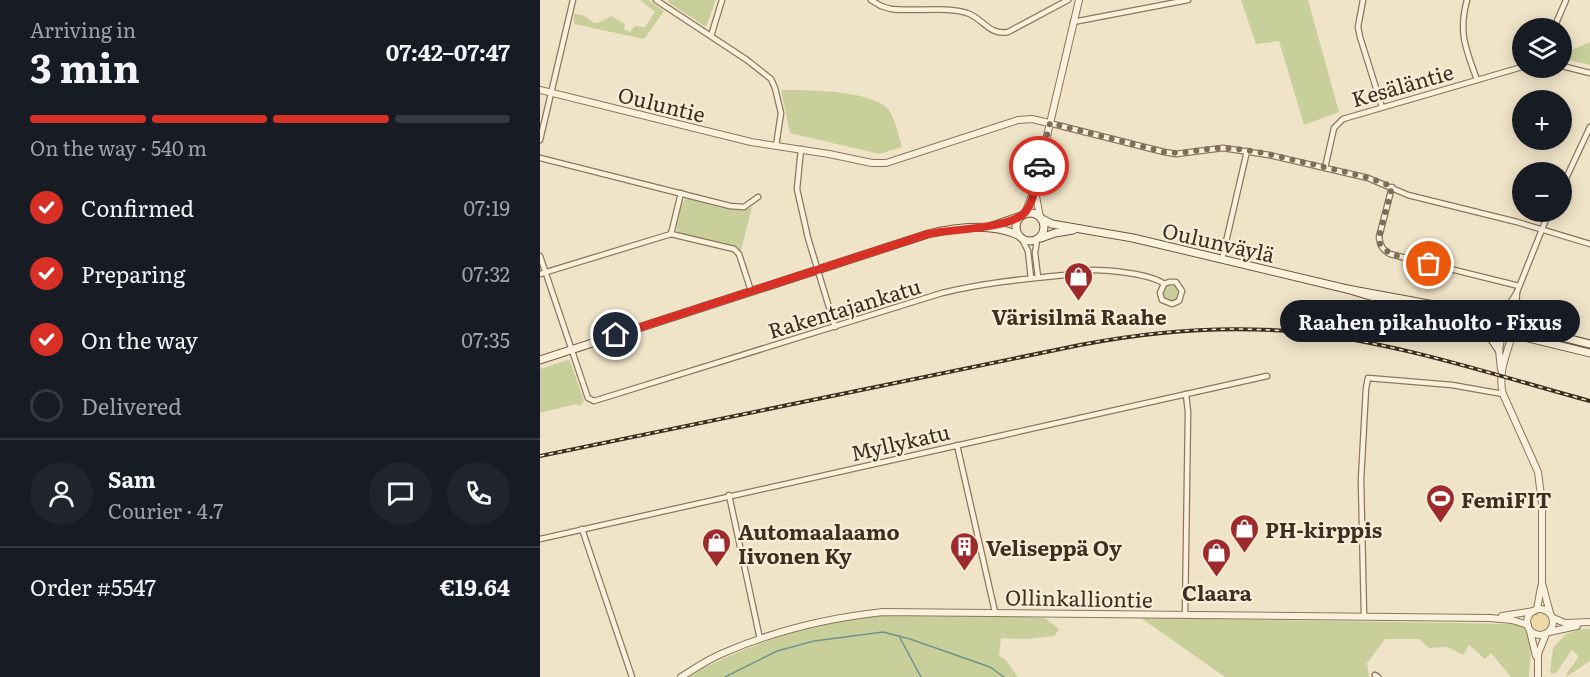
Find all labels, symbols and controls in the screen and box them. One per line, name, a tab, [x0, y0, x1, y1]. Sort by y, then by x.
text: Arriving in	[30, 14, 136, 44]
map controls	[1512, 18, 1572, 222]
button: layers	[1512, 18, 1572, 78]
text: 07:42–07:47	[386, 35, 510, 68]
text: 3 min	[30, 37, 140, 95]
street label: Kesäläntie	[1347, 55, 1457, 113]
street label: Ouluntie	[615, 77, 709, 129]
button: +	[1512, 90, 1572, 150]
text: On the way · 540 m	[30, 132, 207, 162]
courier	[1009, 136, 1069, 196]
icon: car	[1023, 150, 1056, 183]
button: −	[1512, 162, 1572, 222]
icon: check	[30, 191, 63, 224]
text: Confirmed	[81, 191, 194, 224]
text: 07:19	[463, 192, 510, 222]
street label: Oulunväylä	[1160, 213, 1279, 269]
pin	[1403, 238, 1454, 289]
icon: bag	[1412, 247, 1445, 280]
icon: check	[30, 257, 63, 290]
text: Preparing	[81, 257, 185, 290]
text: 07:32	[462, 258, 510, 288]
shop icon: Värisilmä Raahe	[1063, 260, 1095, 302]
street label: Rakentajankatu	[764, 269, 924, 345]
place label: Värisilmä Raahe	[991, 300, 1167, 331]
callout: Raahen pikahuolto - Fixus	[1279, 300, 1579, 342]
text: Raahen pikahuolto - Fixus	[1298, 306, 1562, 336]
pin	[590, 309, 641, 360]
icon: home	[599, 318, 632, 351]
icon: check	[30, 323, 63, 356]
text: On the way	[81, 323, 198, 356]
text: 07:35	[461, 324, 510, 354]
text: Delivered	[81, 389, 182, 422]
street label: Myllykatu	[847, 415, 953, 467]
button: person	[30, 462, 93, 525]
text: Sam	[108, 462, 156, 495]
button: chat	[369, 462, 432, 525]
button: phone	[447, 462, 510, 525]
sports icon: FemiFIT	[1424, 482, 1456, 524]
place label: FemiFIT	[1461, 483, 1552, 514]
text: Courier · 4.7	[108, 495, 223, 525]
shop icon: PH-kirppis	[1228, 512, 1260, 554]
place label: PH-kirppis	[1265, 513, 1382, 544]
place label: Automaalaamo Iivonen Ky	[738, 515, 900, 570]
shop icon: Automaalaamo Iivonen Ky	[701, 526, 733, 568]
building icon: Veliseppä Oy	[949, 530, 981, 572]
place label: Veliseppä Oy	[986, 531, 1122, 562]
shop icon: Claara	[1201, 536, 1233, 578]
text: Order #5547	[30, 570, 156, 603]
text: €19.64	[440, 570, 510, 603]
place label: Claara	[1182, 576, 1253, 607]
street label: Ollinkalliontie	[1005, 580, 1153, 614]

